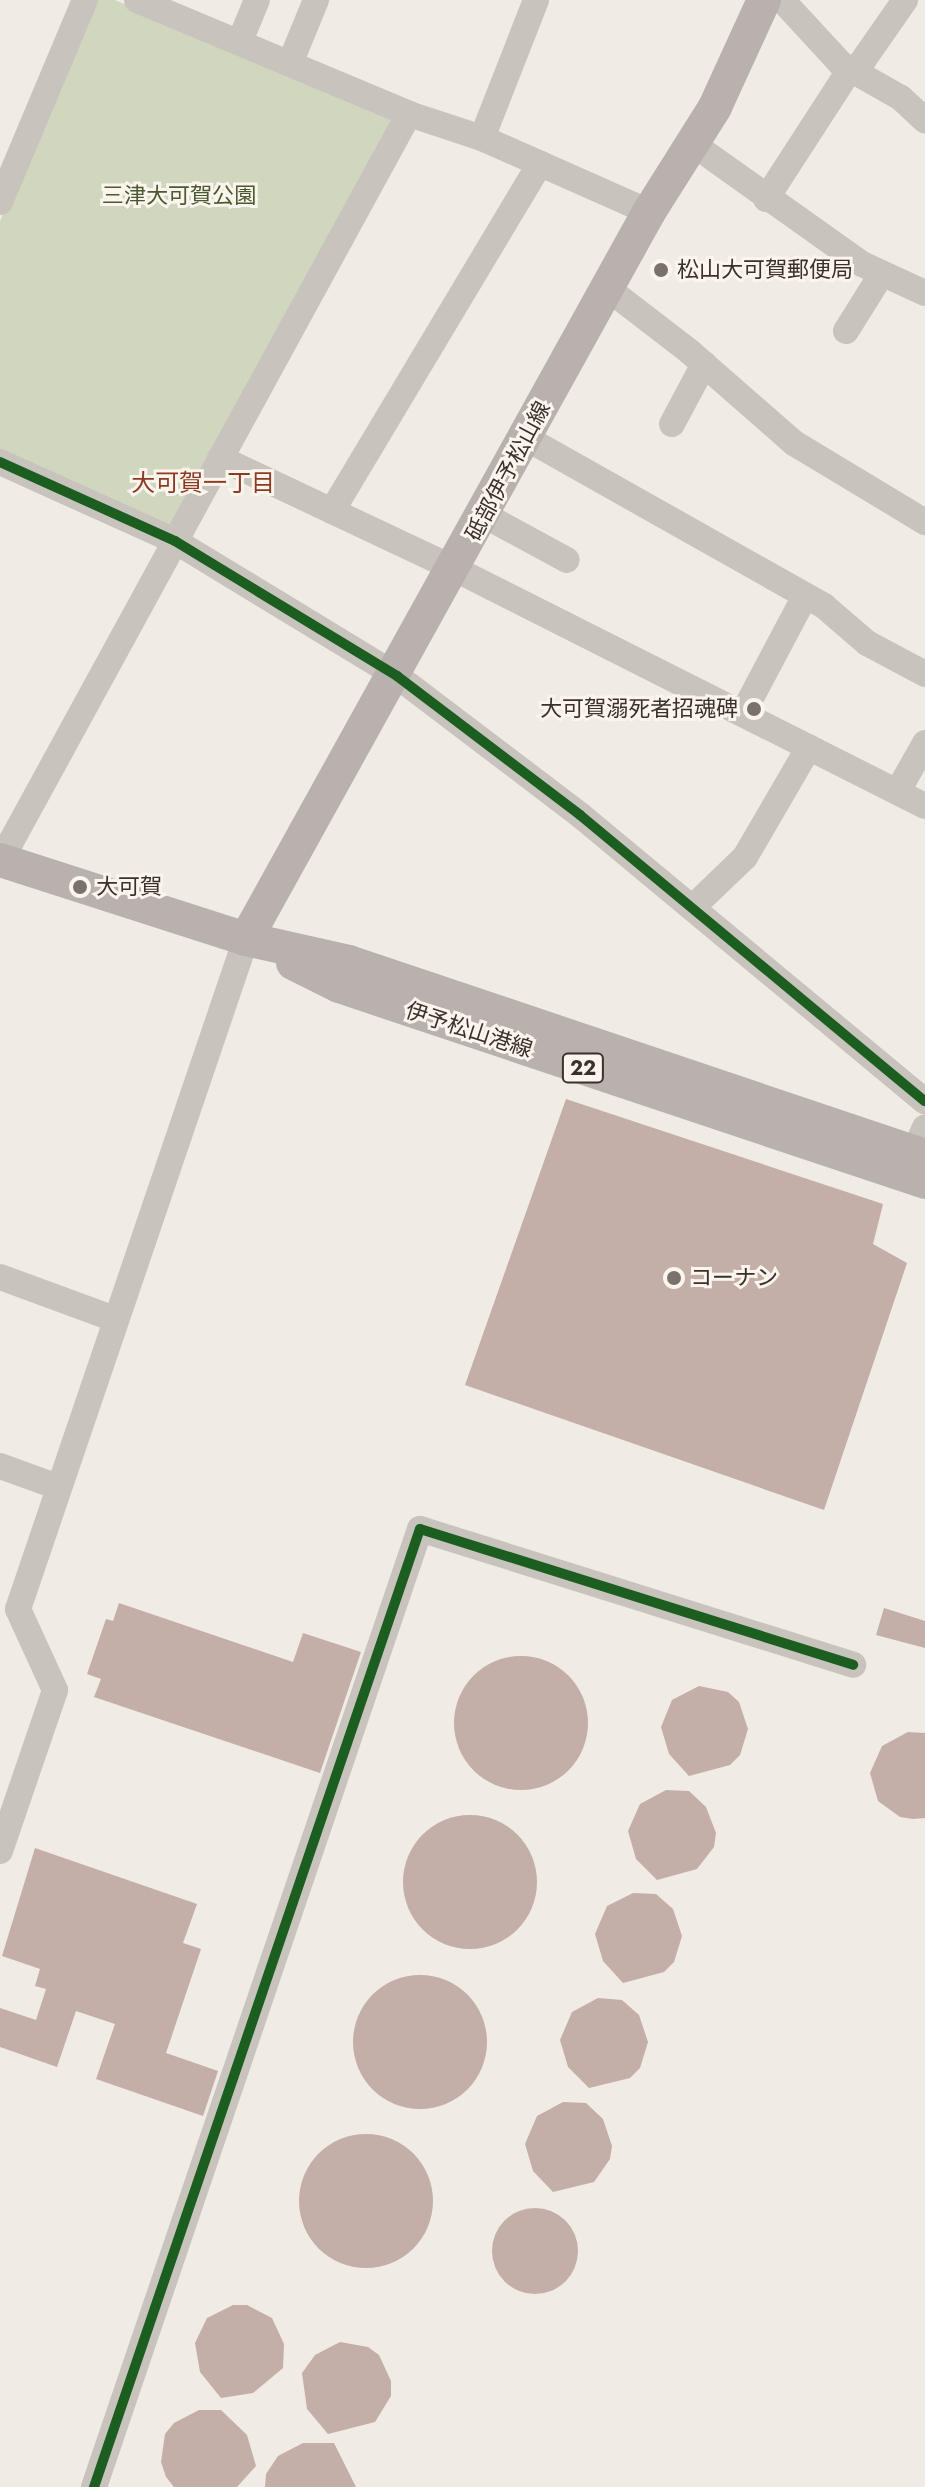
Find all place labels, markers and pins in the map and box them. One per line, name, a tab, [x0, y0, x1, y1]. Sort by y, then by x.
place label: 松山大可賀郵便局	[677, 257, 853, 283]
marker: 松山大可賀郵便局	[652, 261, 670, 279]
place label: 大可賀溺死者招魂碑	[540, 696, 738, 722]
marker: 大可賀溺死者招魂碑	[745, 700, 763, 718]
place label: 大可賀	[96, 874, 162, 900]
marker: 大可賀	[71, 878, 89, 896]
place label: コーナン	[690, 1265, 778, 1291]
marker: コーナン	[665, 1269, 683, 1287]

